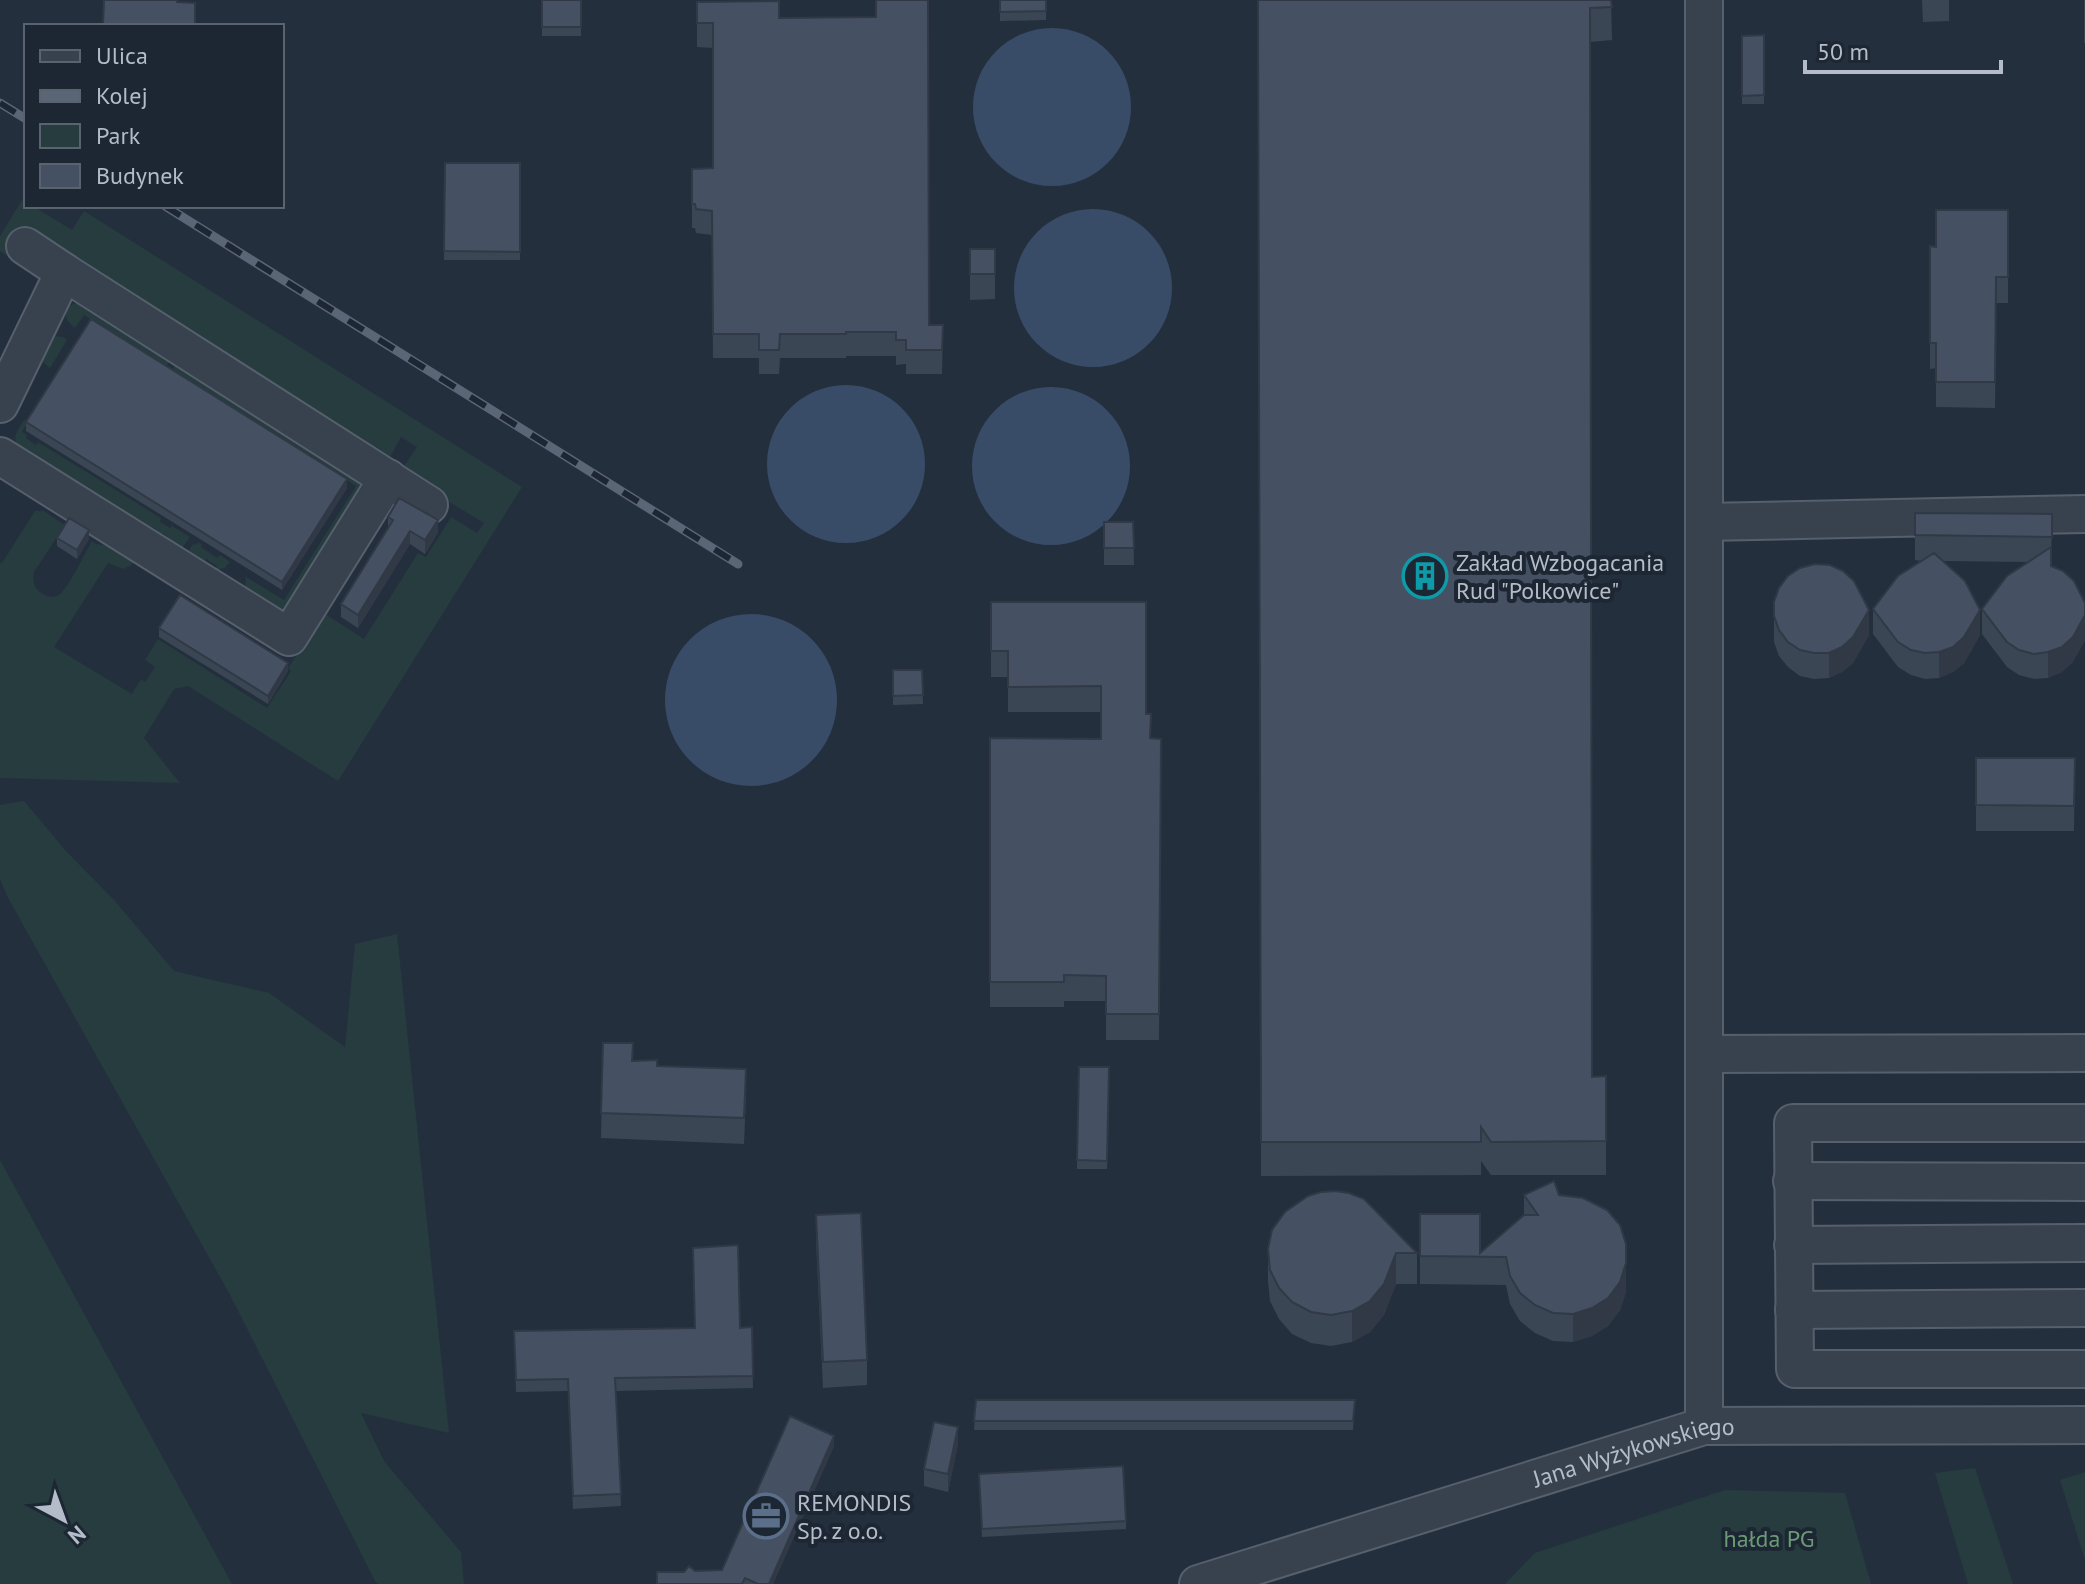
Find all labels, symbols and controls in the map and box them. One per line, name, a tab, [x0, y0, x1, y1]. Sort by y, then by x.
legend	[24, 24, 284, 208]
scale bar	[1805, 24, 2001, 74]
text: 50 m	[1817, 36, 1869, 67]
text: Ulica	[96, 40, 148, 71]
text: Kolej	[96, 80, 148, 111]
text: Park	[96, 120, 141, 151]
text: Budynek	[96, 160, 184, 191]
place label: Zakład Wzbogacania Rud "Polkowice"	[1456, 547, 1664, 606]
building icon: Zakład Wzbogacania Rud "Polkowice"	[1401, 552, 1449, 600]
street label: Jana Wyżykowskiego	[1528, 1410, 1735, 1494]
north arrow	[24, 1480, 104, 1560]
place label: REMONDIS Sp. z o.o.	[797, 1487, 911, 1546]
office icon: REMONDIS Sp. z o.o.	[742, 1492, 790, 1540]
text: N	[62, 1520, 92, 1550]
park label: hałda PG	[1724, 1523, 1814, 1554]

